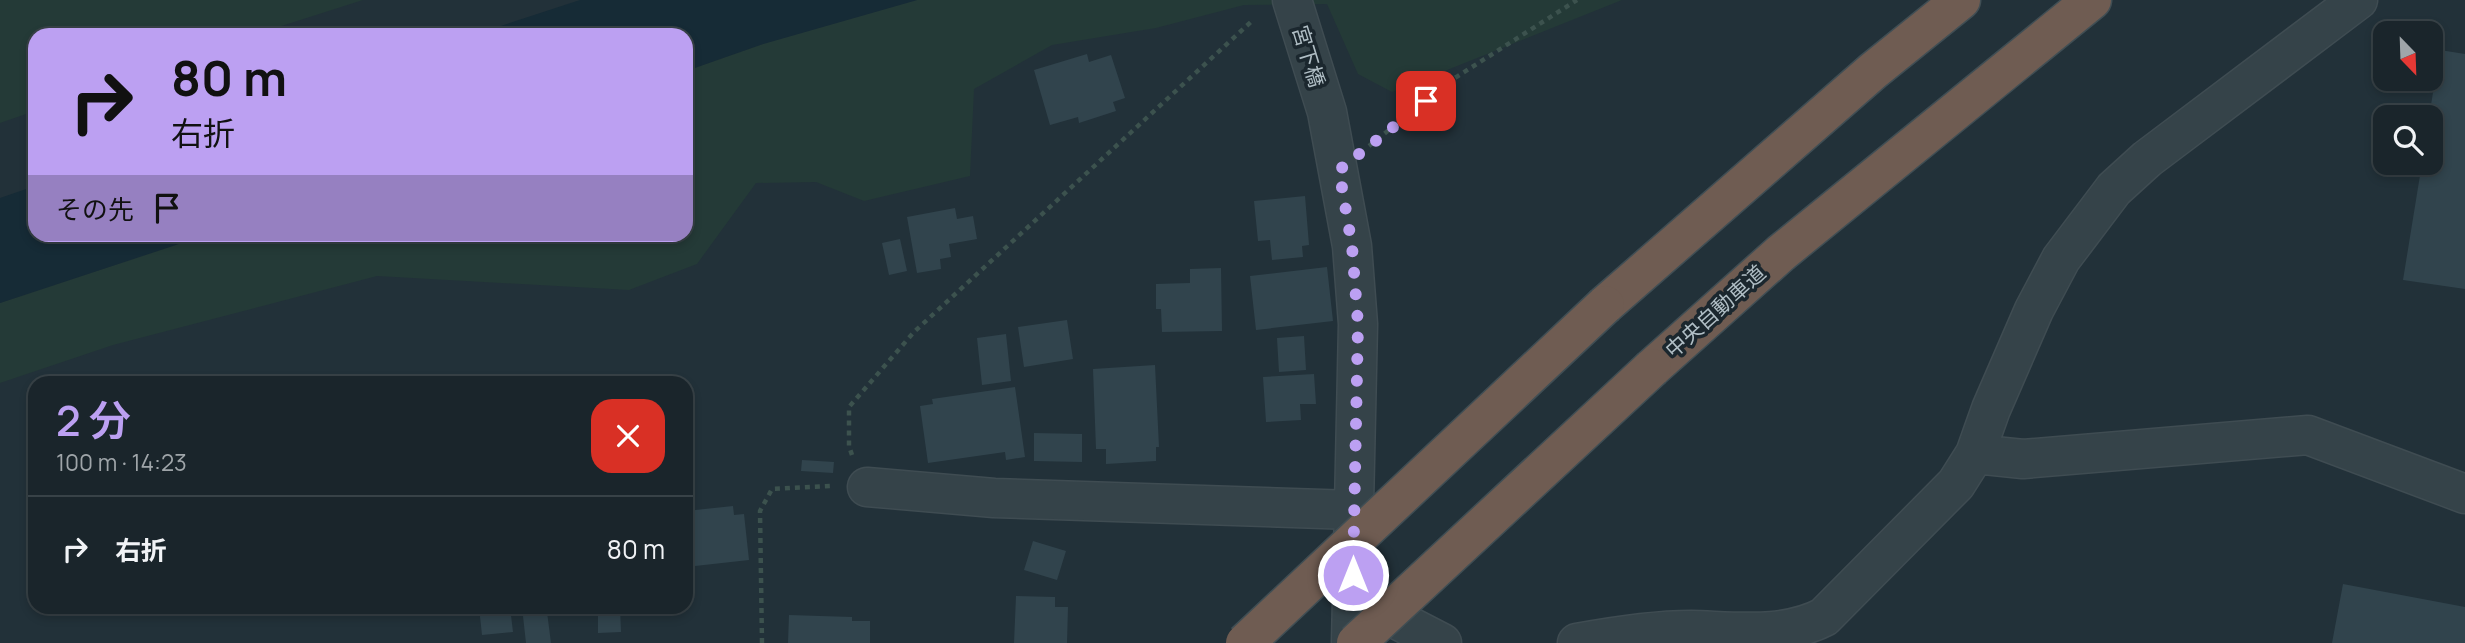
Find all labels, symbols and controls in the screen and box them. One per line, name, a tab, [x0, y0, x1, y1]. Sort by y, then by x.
north arrow	[2373, 21, 2443, 91]
map controls	[2373, 21, 2443, 175]
street label: 宮下橋	[1286, 22, 1332, 90]
text: 80 m	[171, 44, 287, 111]
icon: right	[56, 56, 147, 147]
pin	[1396, 71, 1456, 131]
icon: arrive	[1407, 82, 1445, 120]
button: search	[2373, 105, 2443, 175]
text: 右折	[171, 111, 235, 155]
icon: arrive	[148, 189, 186, 227]
text: その先	[56, 191, 134, 227]
street label: 中央自動車道	[1659, 258, 1771, 364]
text: 2 分	[56, 391, 131, 449]
button: close	[591, 399, 665, 473]
text: 100 m · 14:23	[56, 446, 187, 478]
icon: right	[56, 530, 94, 568]
text: 80 m	[607, 531, 665, 567]
text: 右折	[115, 532, 167, 568]
position arrow	[1316, 538, 1390, 612]

